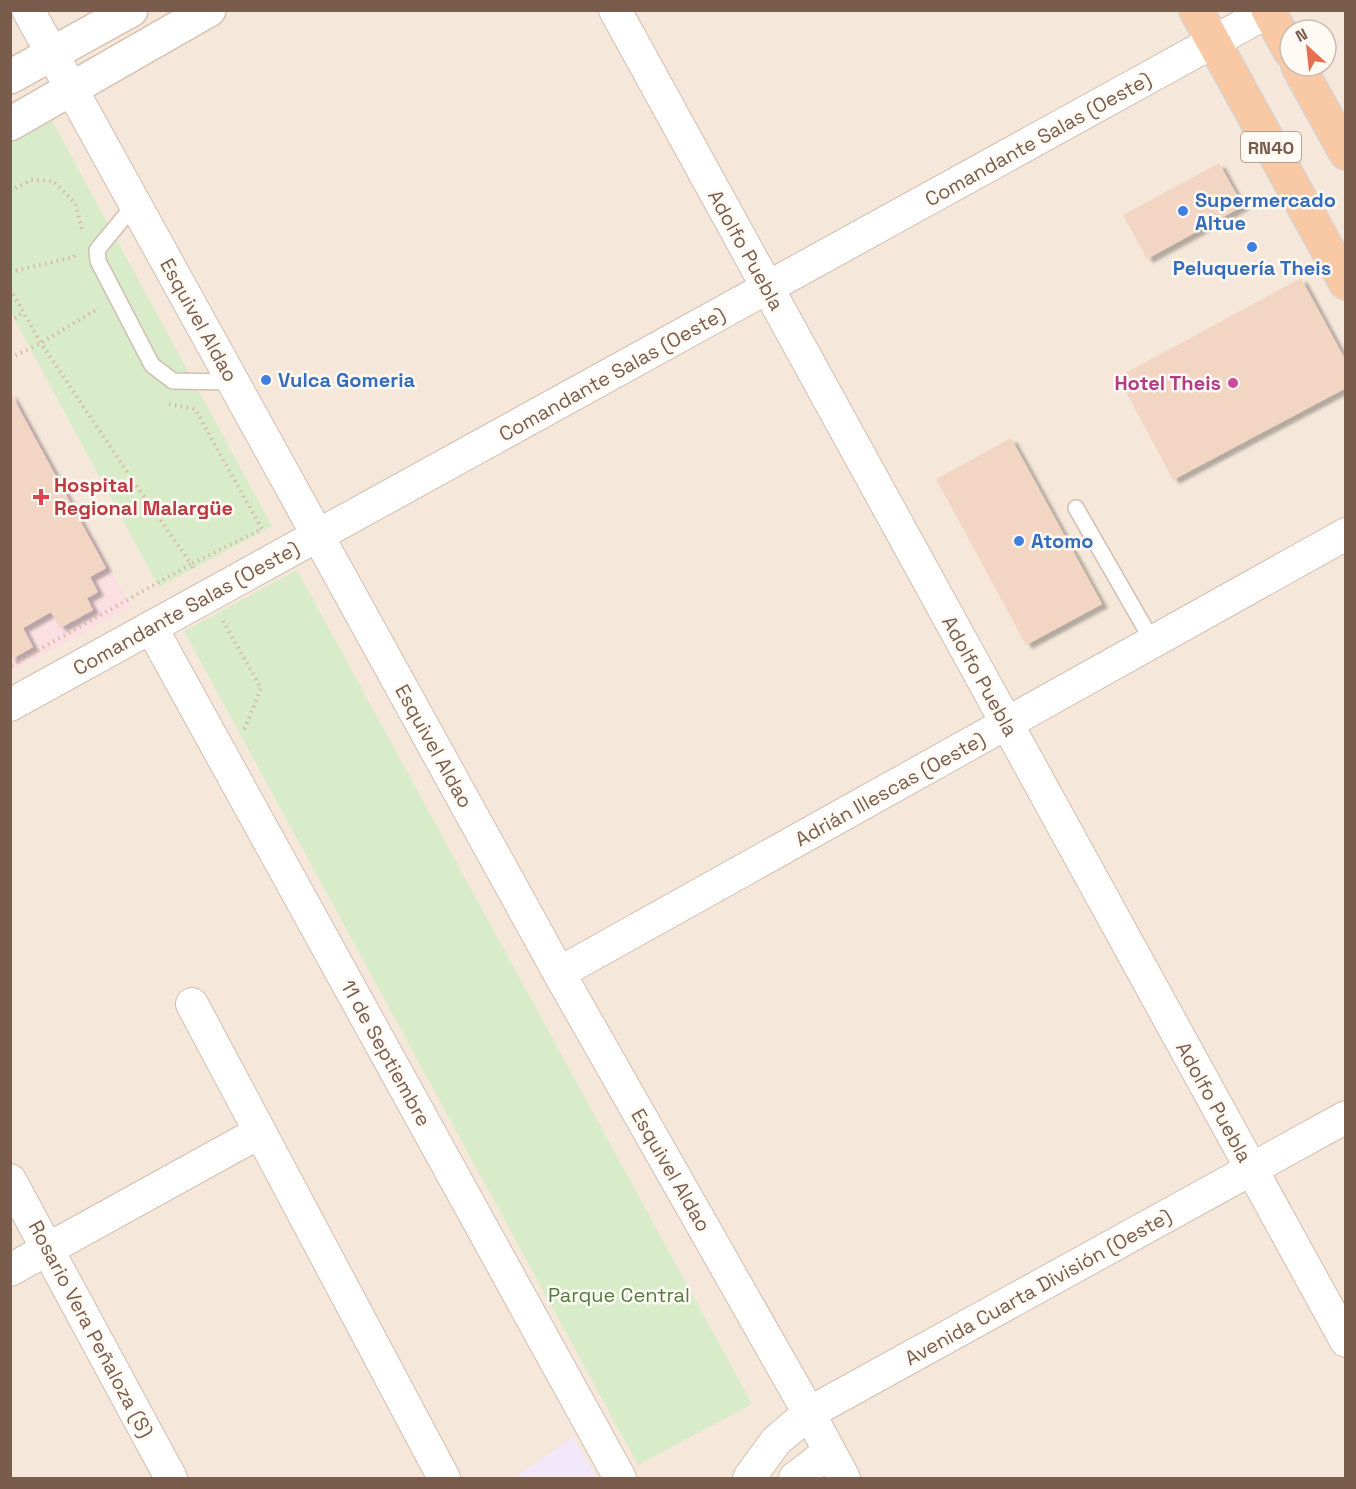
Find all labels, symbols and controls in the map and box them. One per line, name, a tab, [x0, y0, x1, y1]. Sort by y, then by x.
north arrow	[1278, 18, 1338, 78]
text: N	[1292, 23, 1311, 47]
street label: Comandante Salas (Oeste)	[920, 66, 1156, 212]
road number: RN40	[1241, 132, 1301, 162]
street label: Adolfo Puebla	[702, 185, 790, 315]
place label: Supermercado Altue	[1195, 187, 1336, 236]
marker: Supermercado Altue	[1176, 204, 1190, 218]
marker: Peluquería Theis	[1245, 240, 1259, 254]
street label: Esquivel Aldao	[154, 253, 244, 387]
place label: Peluquería Theis	[1173, 255, 1331, 281]
street label: Comandante Salas (Oeste)	[494, 301, 730, 447]
place label: Vulca Gomeria	[278, 367, 415, 393]
place label: Hotel Theis	[1114, 370, 1221, 396]
marker: Vulca Gomeria	[259, 373, 273, 387]
marker: Hotel Theis	[1226, 376, 1240, 390]
place label: Hospital Regional Malargüe	[54, 472, 233, 521]
marker: Hospital Regional Malargüe	[32, 488, 50, 506]
place label: Atomo	[1031, 528, 1093, 554]
marker: Atomo	[1012, 534, 1026, 548]
street label: Comandante Salas (Oeste)	[68, 535, 304, 681]
street label: Adolfo Puebla	[936, 611, 1024, 741]
street label: Esquivel Aldao	[389, 679, 479, 813]
street label: Adrián Illescas (Oeste)	[790, 726, 990, 852]
street label: 11 de Septiembre	[335, 975, 437, 1131]
street label: Adolfo Puebla	[1170, 1037, 1258, 1167]
street label: Esquivel Aldao	[625, 1104, 717, 1236]
street label: Avenida Cuarta División (Oeste)	[900, 1203, 1176, 1371]
street label: Rosario Vera Peñaloza (S)	[23, 1216, 159, 1442]
park label: Parque Central	[548, 1282, 690, 1308]

